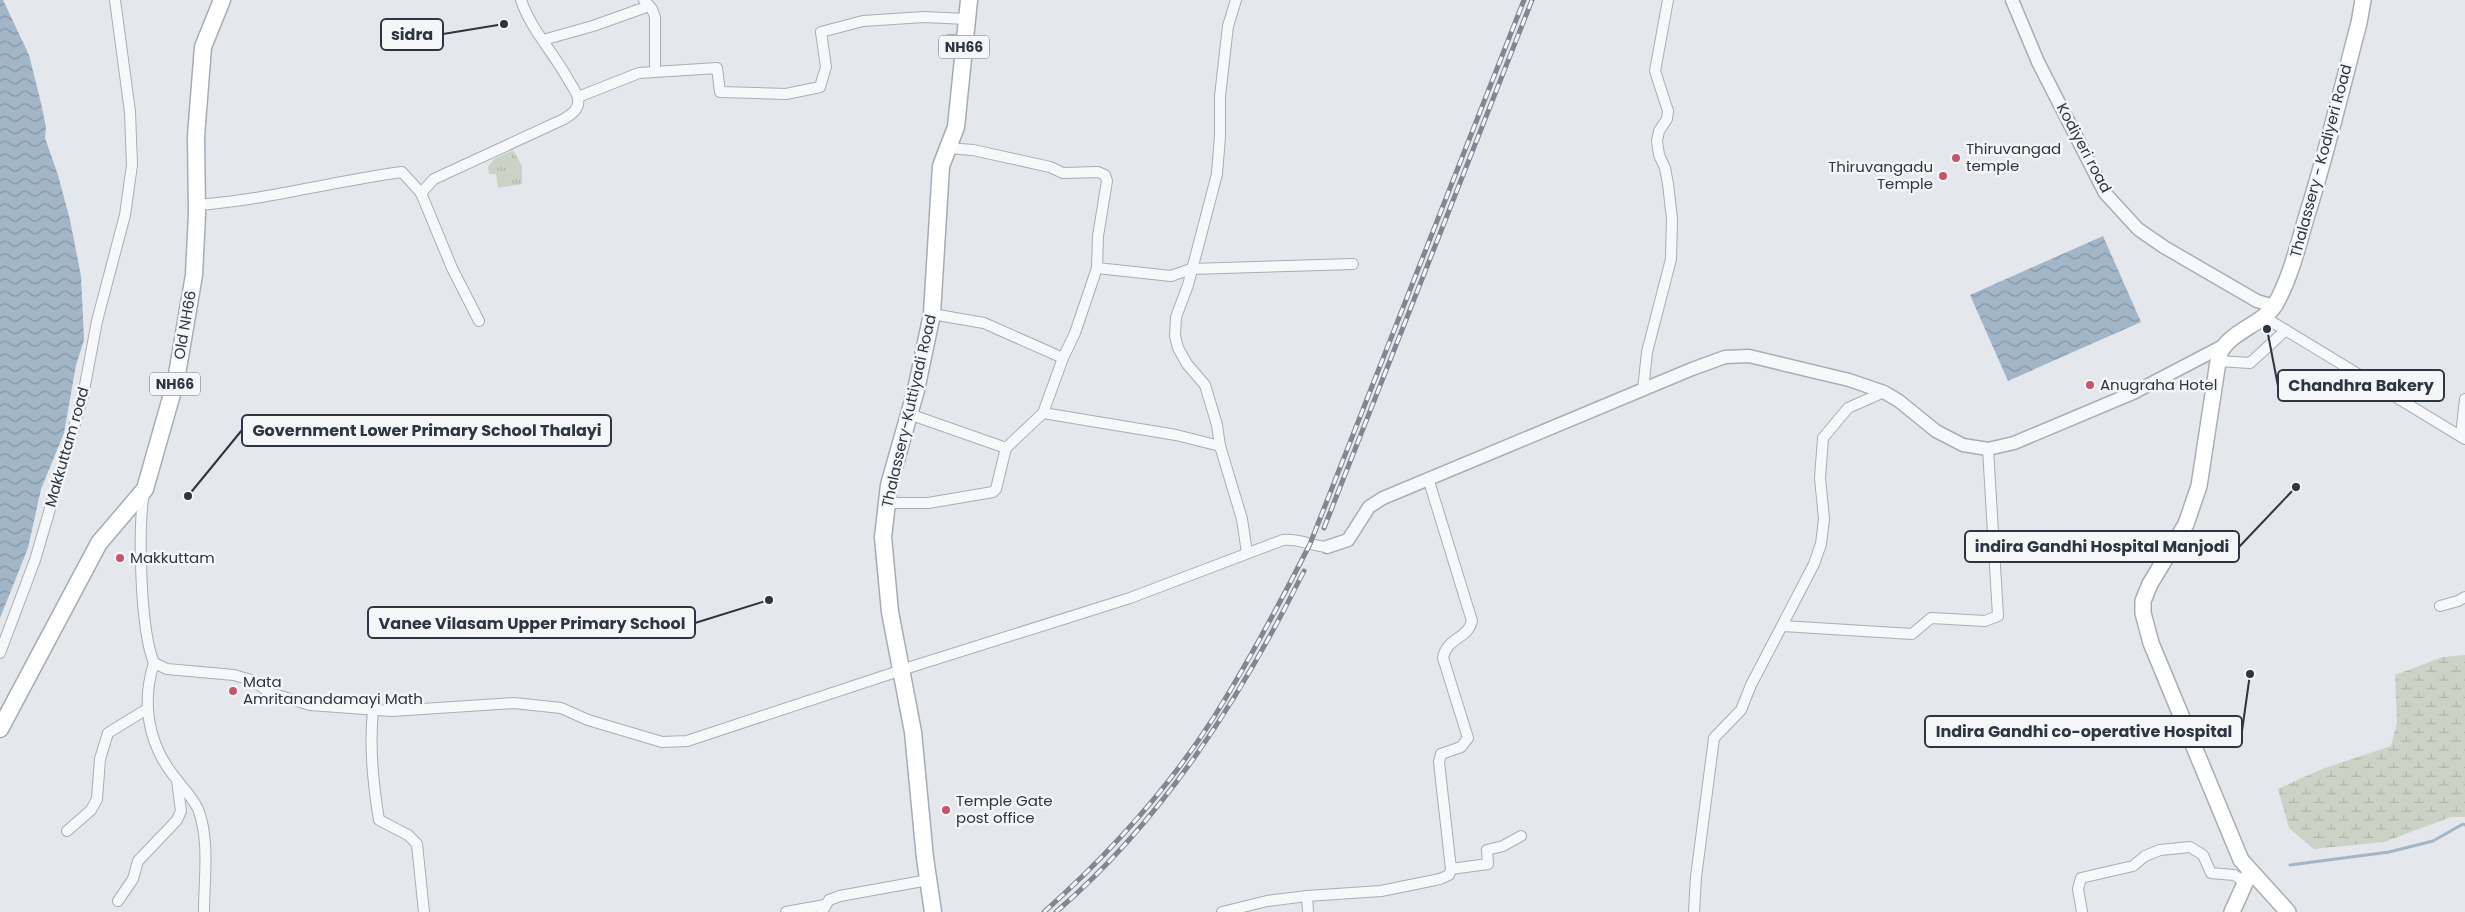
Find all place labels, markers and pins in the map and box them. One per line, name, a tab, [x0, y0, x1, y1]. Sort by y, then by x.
callout: sidra	[381, 19, 443, 50]
place label: Thiruvangad temple	[1966, 138, 2061, 176]
marker: Thiruvangad temple	[1950, 152, 1962, 164]
place label: Thiruvangadu Temple	[1828, 156, 1933, 194]
marker: Thiruvangadu Temple	[1937, 170, 1949, 182]
callout: Chandhra Bakery	[2278, 370, 2444, 401]
place label: Anugraha Hotel	[2100, 374, 2217, 395]
marker: Anugraha Hotel	[2084, 379, 2096, 391]
callout: Government Lower Primary School Thalayi	[242, 415, 611, 446]
callout: indira Gandhi Hospital Manjodi	[1965, 531, 2239, 562]
place label: Makkuttam	[130, 547, 215, 568]
marker: Makkuttam	[114, 552, 126, 564]
callout: Vanee Vilasam Upper Primary School	[368, 607, 695, 638]
place label: Mata Amritanandamayi Math	[243, 671, 423, 709]
marker: Mata Amritanandamayi Math	[227, 685, 239, 697]
callout: Indira Gandhi co-operative Hospital	[1925, 716, 2242, 747]
place label: Temple Gate post office	[956, 790, 1053, 828]
marker: Temple Gate post office	[940, 804, 952, 816]

